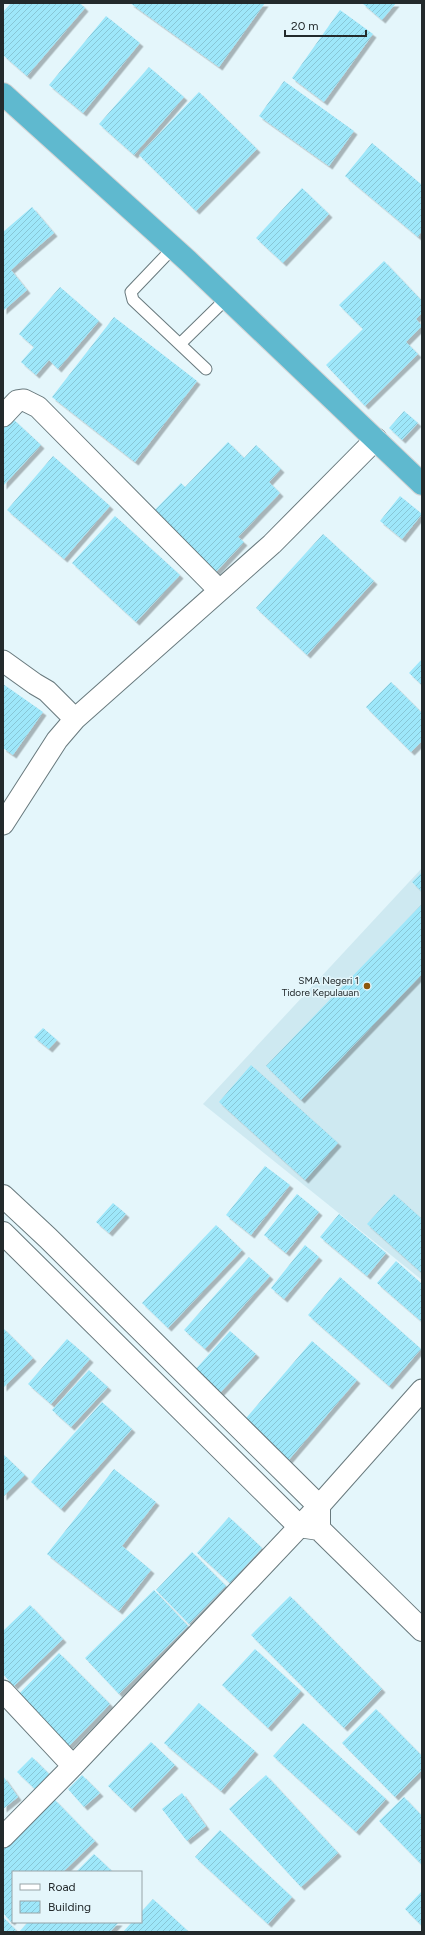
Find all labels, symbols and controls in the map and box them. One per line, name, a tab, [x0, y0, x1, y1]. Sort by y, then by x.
scale bar	[285, 12, 366, 38]
text: 20 m	[291, 19, 319, 33]
place label: SMA Negeri 1 Tidore Kepulauan	[282, 974, 359, 999]
marker: SMA Negeri 1 Tidore Kepulauan	[362, 981, 372, 991]
legend	[12, 1871, 142, 1923]
text: Road	[48, 1880, 76, 1894]
text: Building	[48, 1900, 91, 1914]

